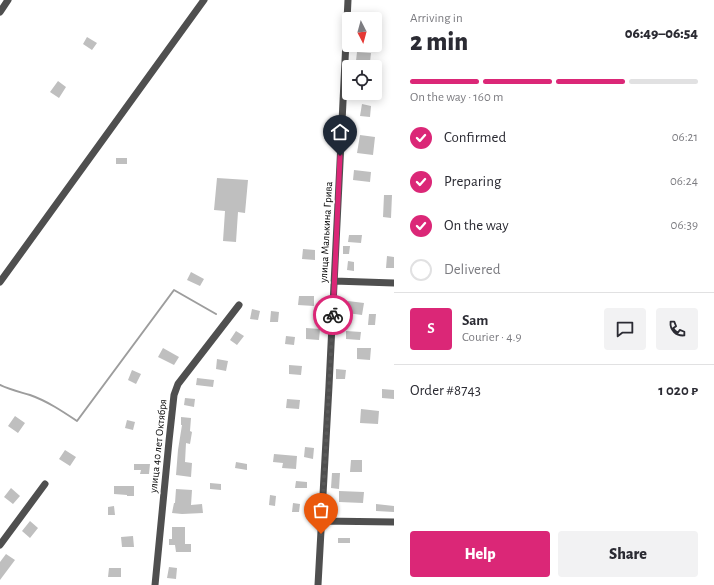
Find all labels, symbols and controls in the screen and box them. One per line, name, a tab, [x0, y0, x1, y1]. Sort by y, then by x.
north arrow	[342, 12, 382, 52]
map controls	[342, 12, 382, 100]
text: Arriving in	[410, 12, 463, 25]
text: 06:49–06:54	[625, 26, 698, 41]
text: 2 min	[410, 29, 468, 55]
button: locate	[342, 60, 382, 100]
text: On the way · 160 m	[410, 91, 503, 104]
pin	[323, 115, 357, 156]
icon: home	[329, 121, 351, 143]
icon: check	[410, 127, 432, 149]
text: Confirmed	[444, 130, 506, 145]
text: 06:21	[672, 131, 698, 144]
icon: check	[410, 171, 432, 193]
text: Preparing	[444, 174, 501, 189]
text: 06:24	[670, 175, 698, 188]
street label: улица Малькина Грива	[318, 181, 334, 284]
icon: check	[410, 215, 432, 237]
text: On the way	[444, 218, 509, 233]
text: 06:39	[671, 219, 698, 232]
text: Delivered	[444, 262, 501, 277]
courier	[313, 295, 353, 335]
icon: bike	[322, 304, 344, 326]
button: chat	[604, 308, 646, 350]
button: phone	[656, 308, 698, 350]
text: Sam	[462, 313, 488, 328]
text: S	[427, 321, 435, 336]
text: Courier · 4.9	[462, 331, 522, 344]
text: Order #8743	[410, 383, 481, 398]
text: 1 020 ₽	[658, 383, 698, 398]
street label: улица 40 лет Октября	[148, 399, 168, 494]
pin	[304, 493, 338, 534]
icon: bag	[310, 499, 332, 521]
button: Help	[410, 531, 550, 577]
button: Share	[558, 531, 698, 577]

